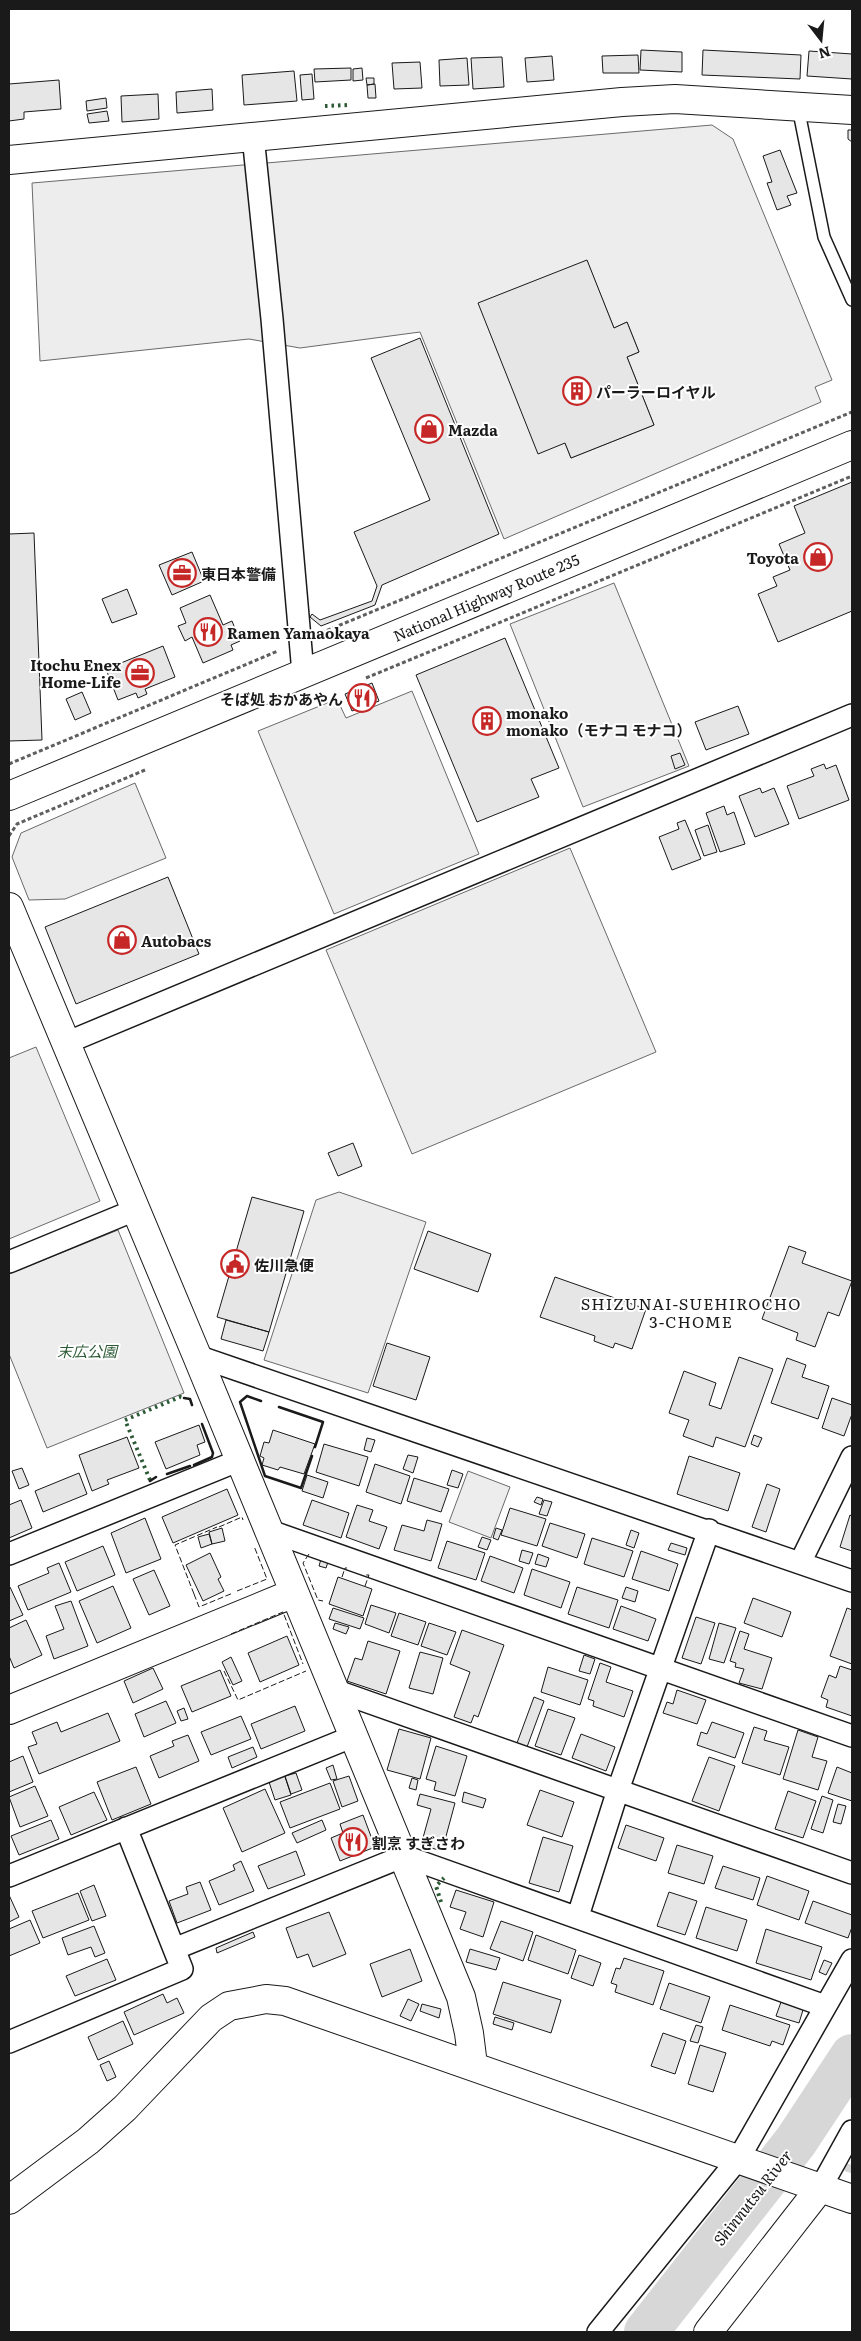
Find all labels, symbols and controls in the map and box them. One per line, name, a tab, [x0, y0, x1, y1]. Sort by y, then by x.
north arrow	[796, 15, 846, 65]
text: N	[816, 42, 833, 65]
building icon: パーラーロイヤル	[562, 376, 592, 406]
place label: パーラーロイヤル	[596, 380, 716, 403]
shop icon: Mazda	[414, 414, 444, 444]
place label: Mazda	[448, 418, 498, 441]
shop icon: Toyota	[803, 542, 833, 572]
place label: Toyota	[746, 546, 799, 569]
street label: National Highway Route 235	[389, 547, 583, 647]
office icon: 東日本警備	[167, 558, 197, 588]
place label: 東日本警備	[201, 562, 276, 585]
restaurant icon: Ramen Yamaokaya	[193, 617, 223, 647]
place label: Ramen Yamaokaya	[227, 621, 370, 644]
place label: Itochu Enex Home-Life	[30, 653, 122, 693]
office icon: Itochu Enex Home-Life	[125, 658, 155, 688]
restaurant icon: そば処 おかあやん	[347, 683, 377, 713]
place label: そば処 おかあやん	[220, 687, 343, 710]
place label: monako monako（モナコ モナコ）	[506, 701, 691, 741]
building icon: monako monako（モナコ モナコ）	[472, 706, 502, 736]
shop icon: Autobacs	[107, 925, 137, 955]
place label: Autobacs	[141, 929, 212, 952]
public building icon: 佐川急便	[220, 1249, 250, 1279]
place label: 佐川急便	[254, 1253, 314, 1276]
district label: SHIZUNAI-SUEHIROCHO 3-CHOME	[581, 1291, 801, 1333]
park label: 末広公園	[57, 1339, 119, 1362]
restaurant icon: 割烹 すぎさわ	[338, 1827, 368, 1857]
place label: 割烹 すぎさわ	[372, 1831, 465, 1854]
water label: Shinnutsu River	[707, 2144, 797, 2250]

